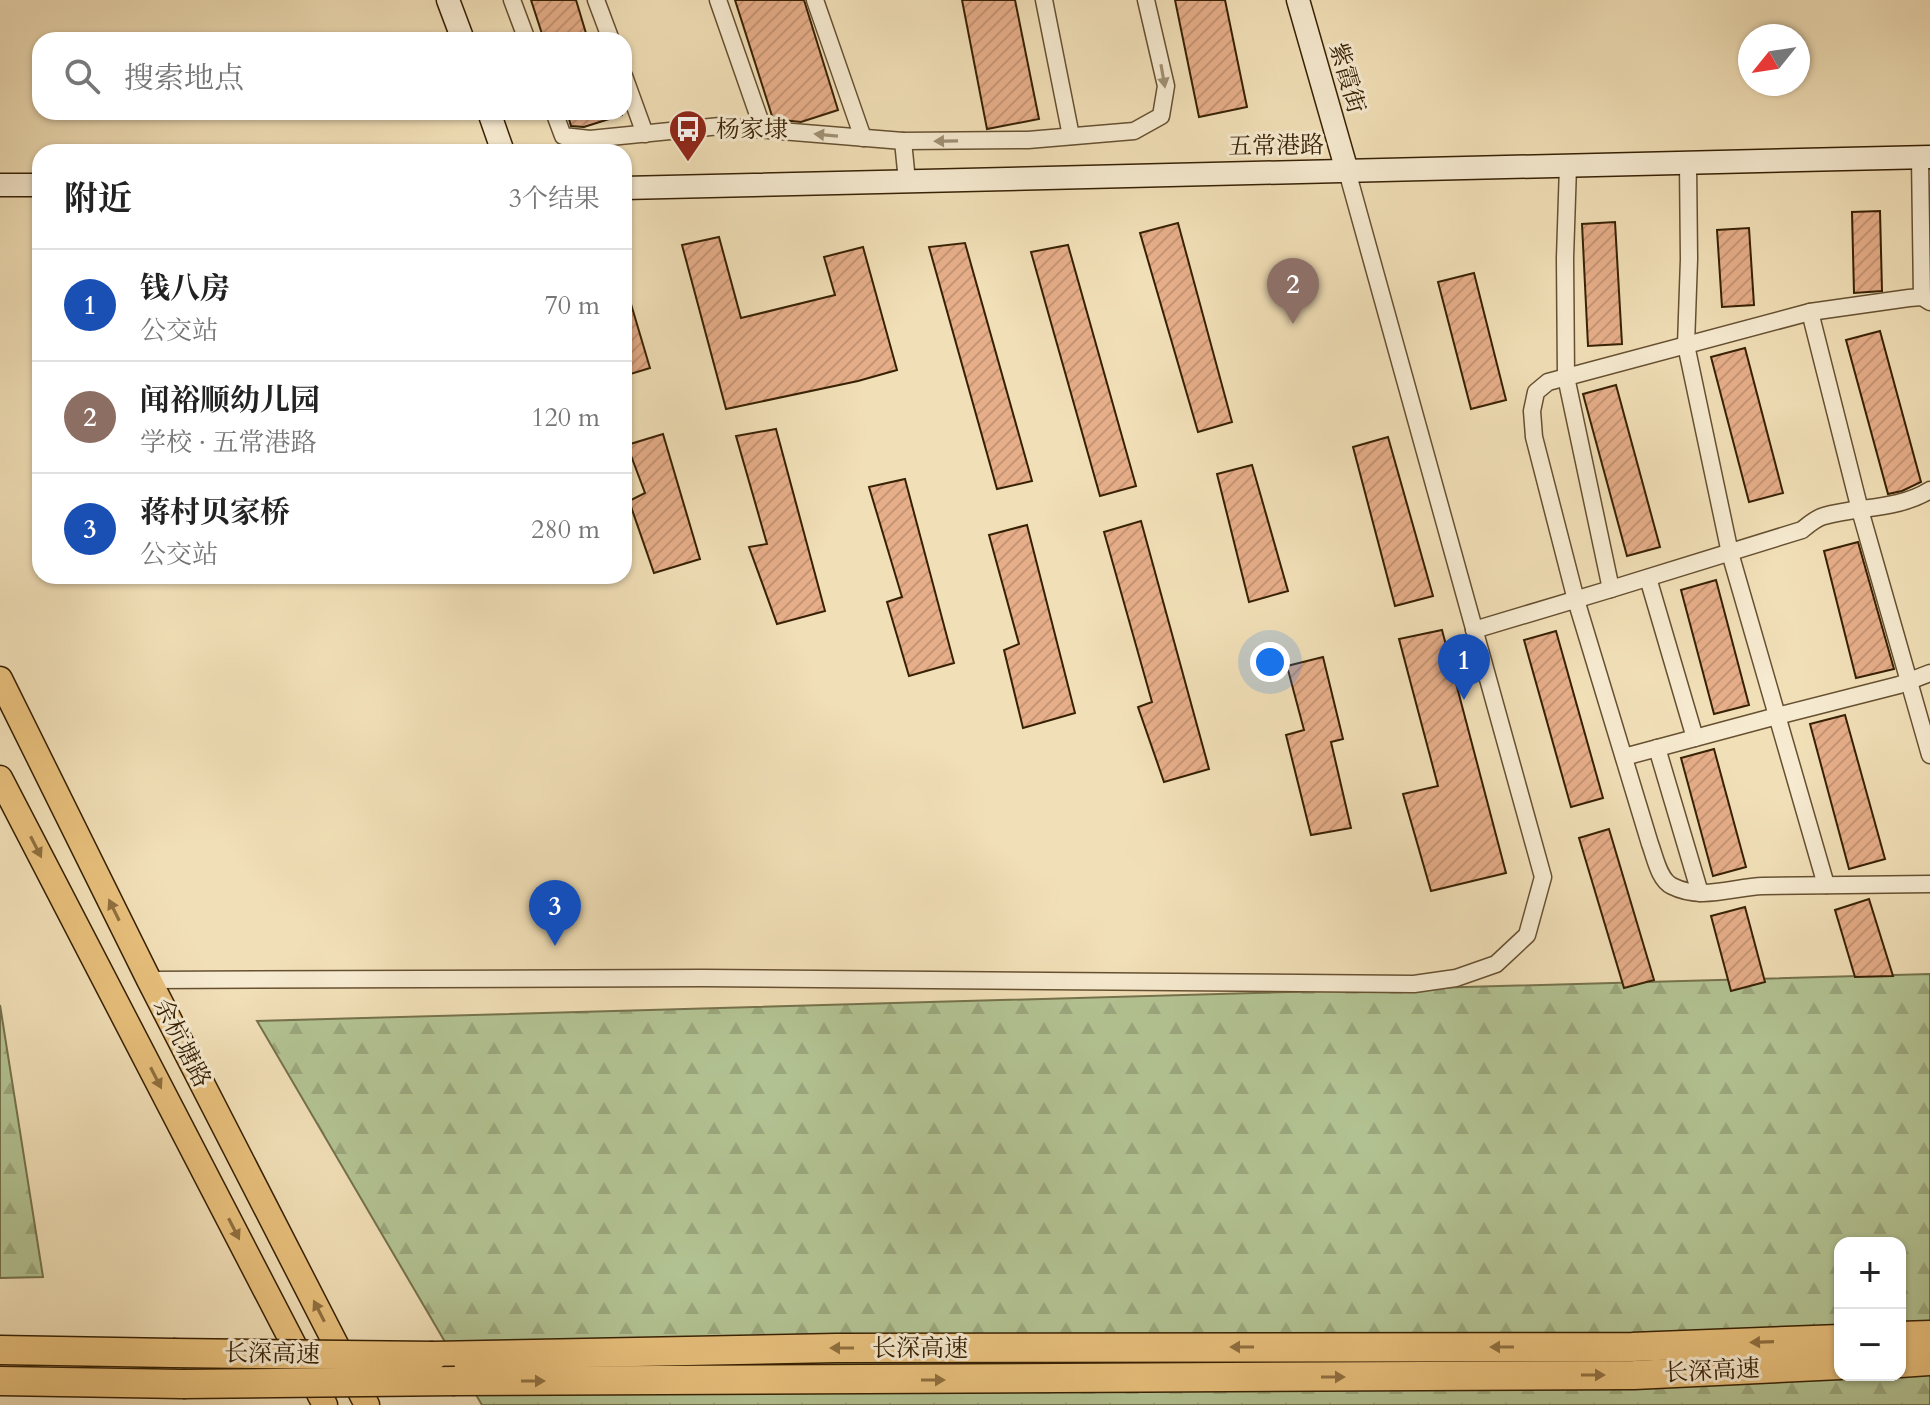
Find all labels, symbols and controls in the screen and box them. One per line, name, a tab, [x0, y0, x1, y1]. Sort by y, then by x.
north arrow	[1738, 24, 1810, 96]
search box	[32, 32, 632, 120]
street label: 紫霞街	[1321, 39, 1373, 117]
icon: search	[60, 54, 104, 98]
text: 搜索地点	[124, 58, 244, 99]
one-way arrow	[1157, 64, 1169, 89]
bus stop icon: 杨家埭	[667, 108, 709, 163]
place label: 杨家埭	[716, 113, 788, 146]
one-way arrow	[813, 128, 838, 141]
street label: 五常港路	[1228, 129, 1324, 163]
one-way arrow	[933, 134, 958, 147]
text: 附近	[64, 176, 132, 222]
text: 3个结果	[509, 181, 600, 216]
pin: 2	[1267, 258, 1319, 324]
text: 钱八房	[140, 268, 230, 309]
text: 1	[83, 288, 97, 323]
text: 70 m	[544, 288, 600, 323]
text: 公交站	[140, 313, 218, 348]
text: 闻裕顺幼儿园	[140, 380, 320, 421]
text: 2	[83, 400, 97, 435]
text: 120 m	[531, 400, 600, 435]
text: 学校 · 五常港路	[140, 425, 317, 460]
text: 蒋村贝家桥	[140, 492, 290, 533]
text: 3	[83, 512, 97, 547]
text: 280 m	[531, 512, 600, 547]
text: 公交站	[140, 537, 218, 572]
pin: 1	[1438, 634, 1490, 700]
your location	[1250, 642, 1290, 682]
one-way arrow	[29, 835, 42, 858]
pin: 3	[529, 880, 581, 946]
one-way arrow	[108, 898, 121, 921]
street label: 余杭塘路	[146, 993, 218, 1093]
one-way arrow	[149, 1066, 162, 1089]
one-way arrow	[228, 1217, 241, 1240]
map controls	[1834, 1237, 1906, 1381]
button: +	[1834, 1237, 1906, 1309]
one-way arrow	[312, 1299, 325, 1322]
button: −	[1834, 1309, 1906, 1381]
street label: 长深高速	[872, 1332, 968, 1365]
one-way arrow	[1749, 1335, 1774, 1348]
street label: 长深高速	[224, 1337, 320, 1371]
one-way arrow	[1229, 1341, 1254, 1353]
one-way arrow	[1489, 1341, 1514, 1353]
one-way arrow	[829, 1342, 854, 1354]
street label: 长深高速	[1663, 1352, 1761, 1390]
one-way arrow	[1581, 1369, 1606, 1381]
one-way arrow	[1321, 1371, 1346, 1383]
one-way arrow	[921, 1373, 946, 1386]
one-way arrow	[521, 1375, 546, 1387]

